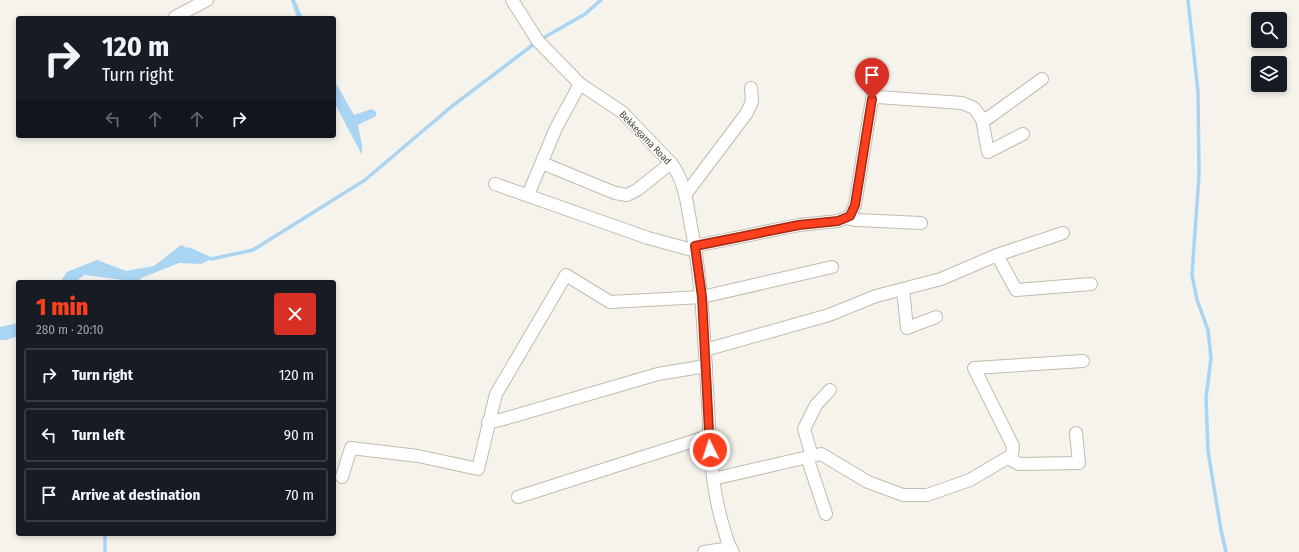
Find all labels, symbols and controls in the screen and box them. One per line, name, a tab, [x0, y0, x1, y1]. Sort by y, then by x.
map controls	[1251, 12, 1287, 92]
button: search	[1251, 12, 1287, 48]
text: 120 m	[102, 30, 169, 63]
icon: right	[36, 32, 88, 84]
button: layers	[1251, 56, 1287, 92]
pin	[855, 58, 889, 99]
text: Turn right	[102, 64, 174, 86]
icon: arrive	[861, 64, 883, 86]
icon: left	[102, 108, 124, 130]
icon: ahead	[144, 108, 166, 130]
icon: ahead	[186, 108, 208, 130]
icon: right	[228, 108, 250, 130]
street label: Bekkegama Road	[616, 109, 674, 167]
text: 1 min	[36, 293, 88, 321]
button: close	[274, 293, 316, 335]
text: 280 m · 20:10	[36, 322, 104, 337]
icon: right	[38, 364, 60, 386]
text: Turn right	[72, 366, 133, 384]
text: 120 m	[279, 366, 314, 384]
icon: left	[38, 424, 60, 446]
text: Turn left	[72, 426, 125, 444]
text: 90 m	[284, 426, 314, 444]
position arrow	[689, 429, 731, 471]
icon: arrive	[38, 484, 60, 506]
text: Arrive at destination	[72, 486, 200, 504]
text: 70 m	[285, 486, 314, 504]

